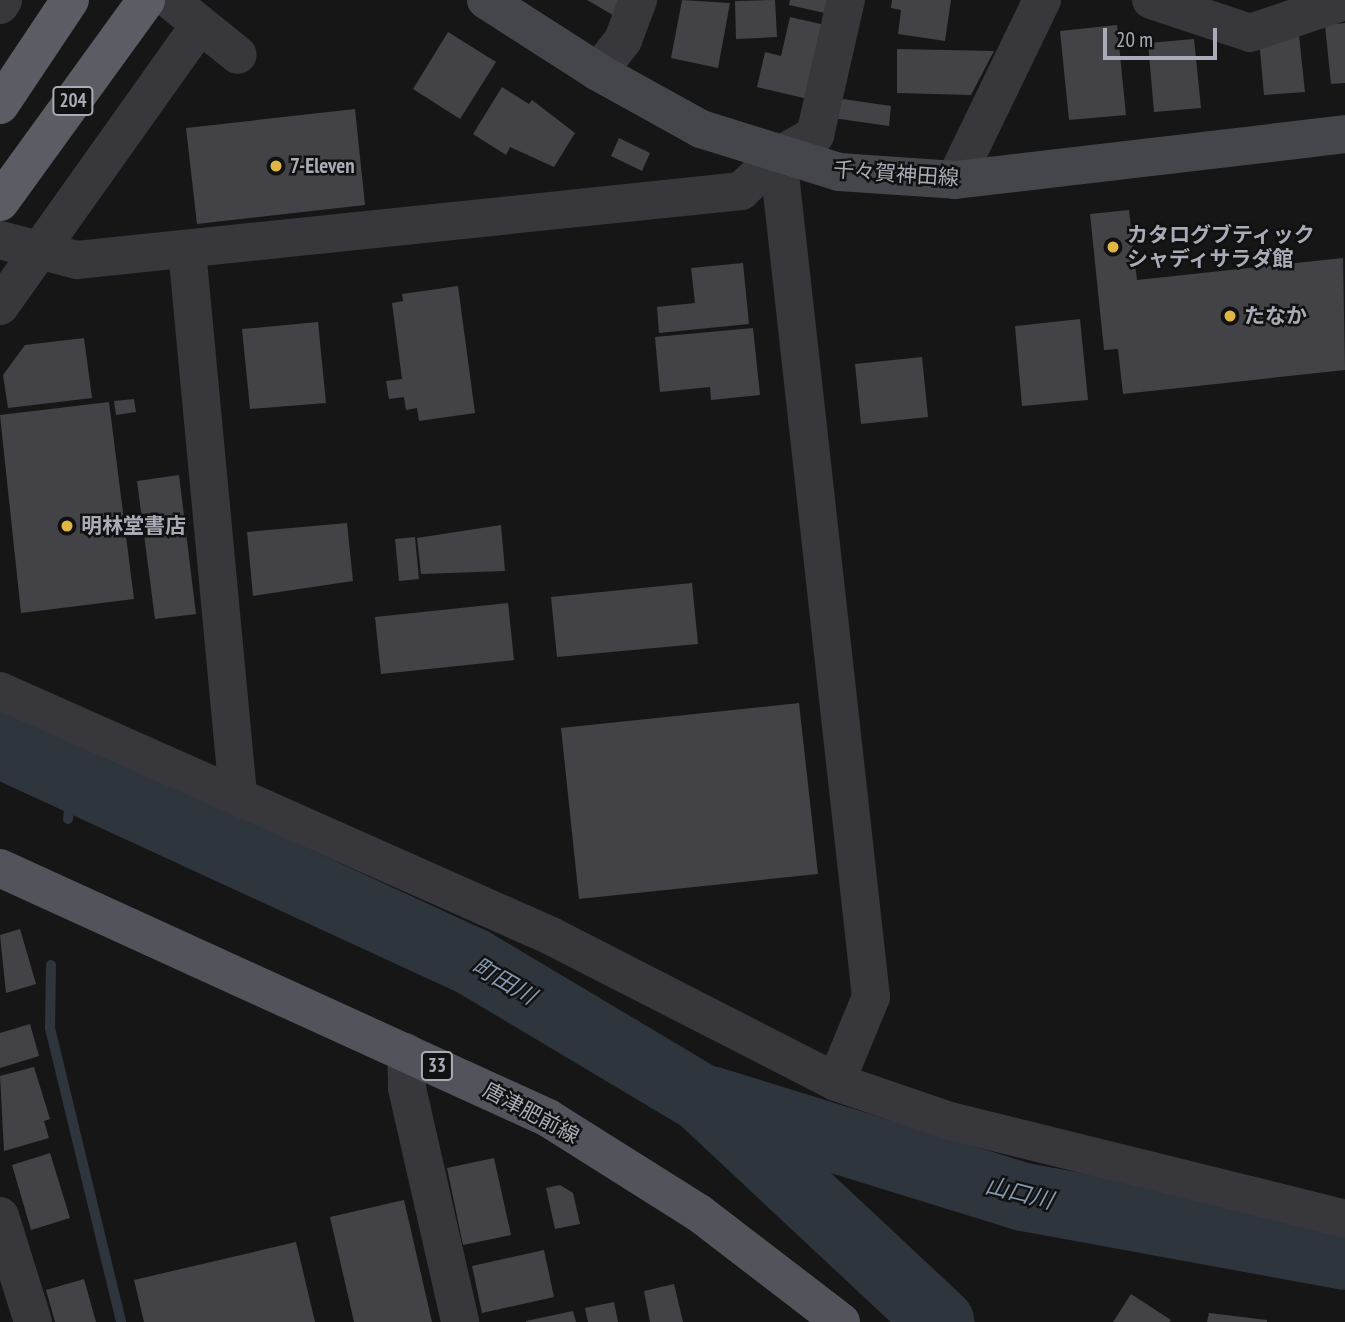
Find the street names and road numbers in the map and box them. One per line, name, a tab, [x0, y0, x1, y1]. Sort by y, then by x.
road number: 204	[52, 86, 94, 116]
street label: 千々賀神田線	[832, 157, 960, 191]
road number: 33	[420, 1050, 454, 1082]
street label: 唐津肥前線	[479, 1077, 583, 1149]

